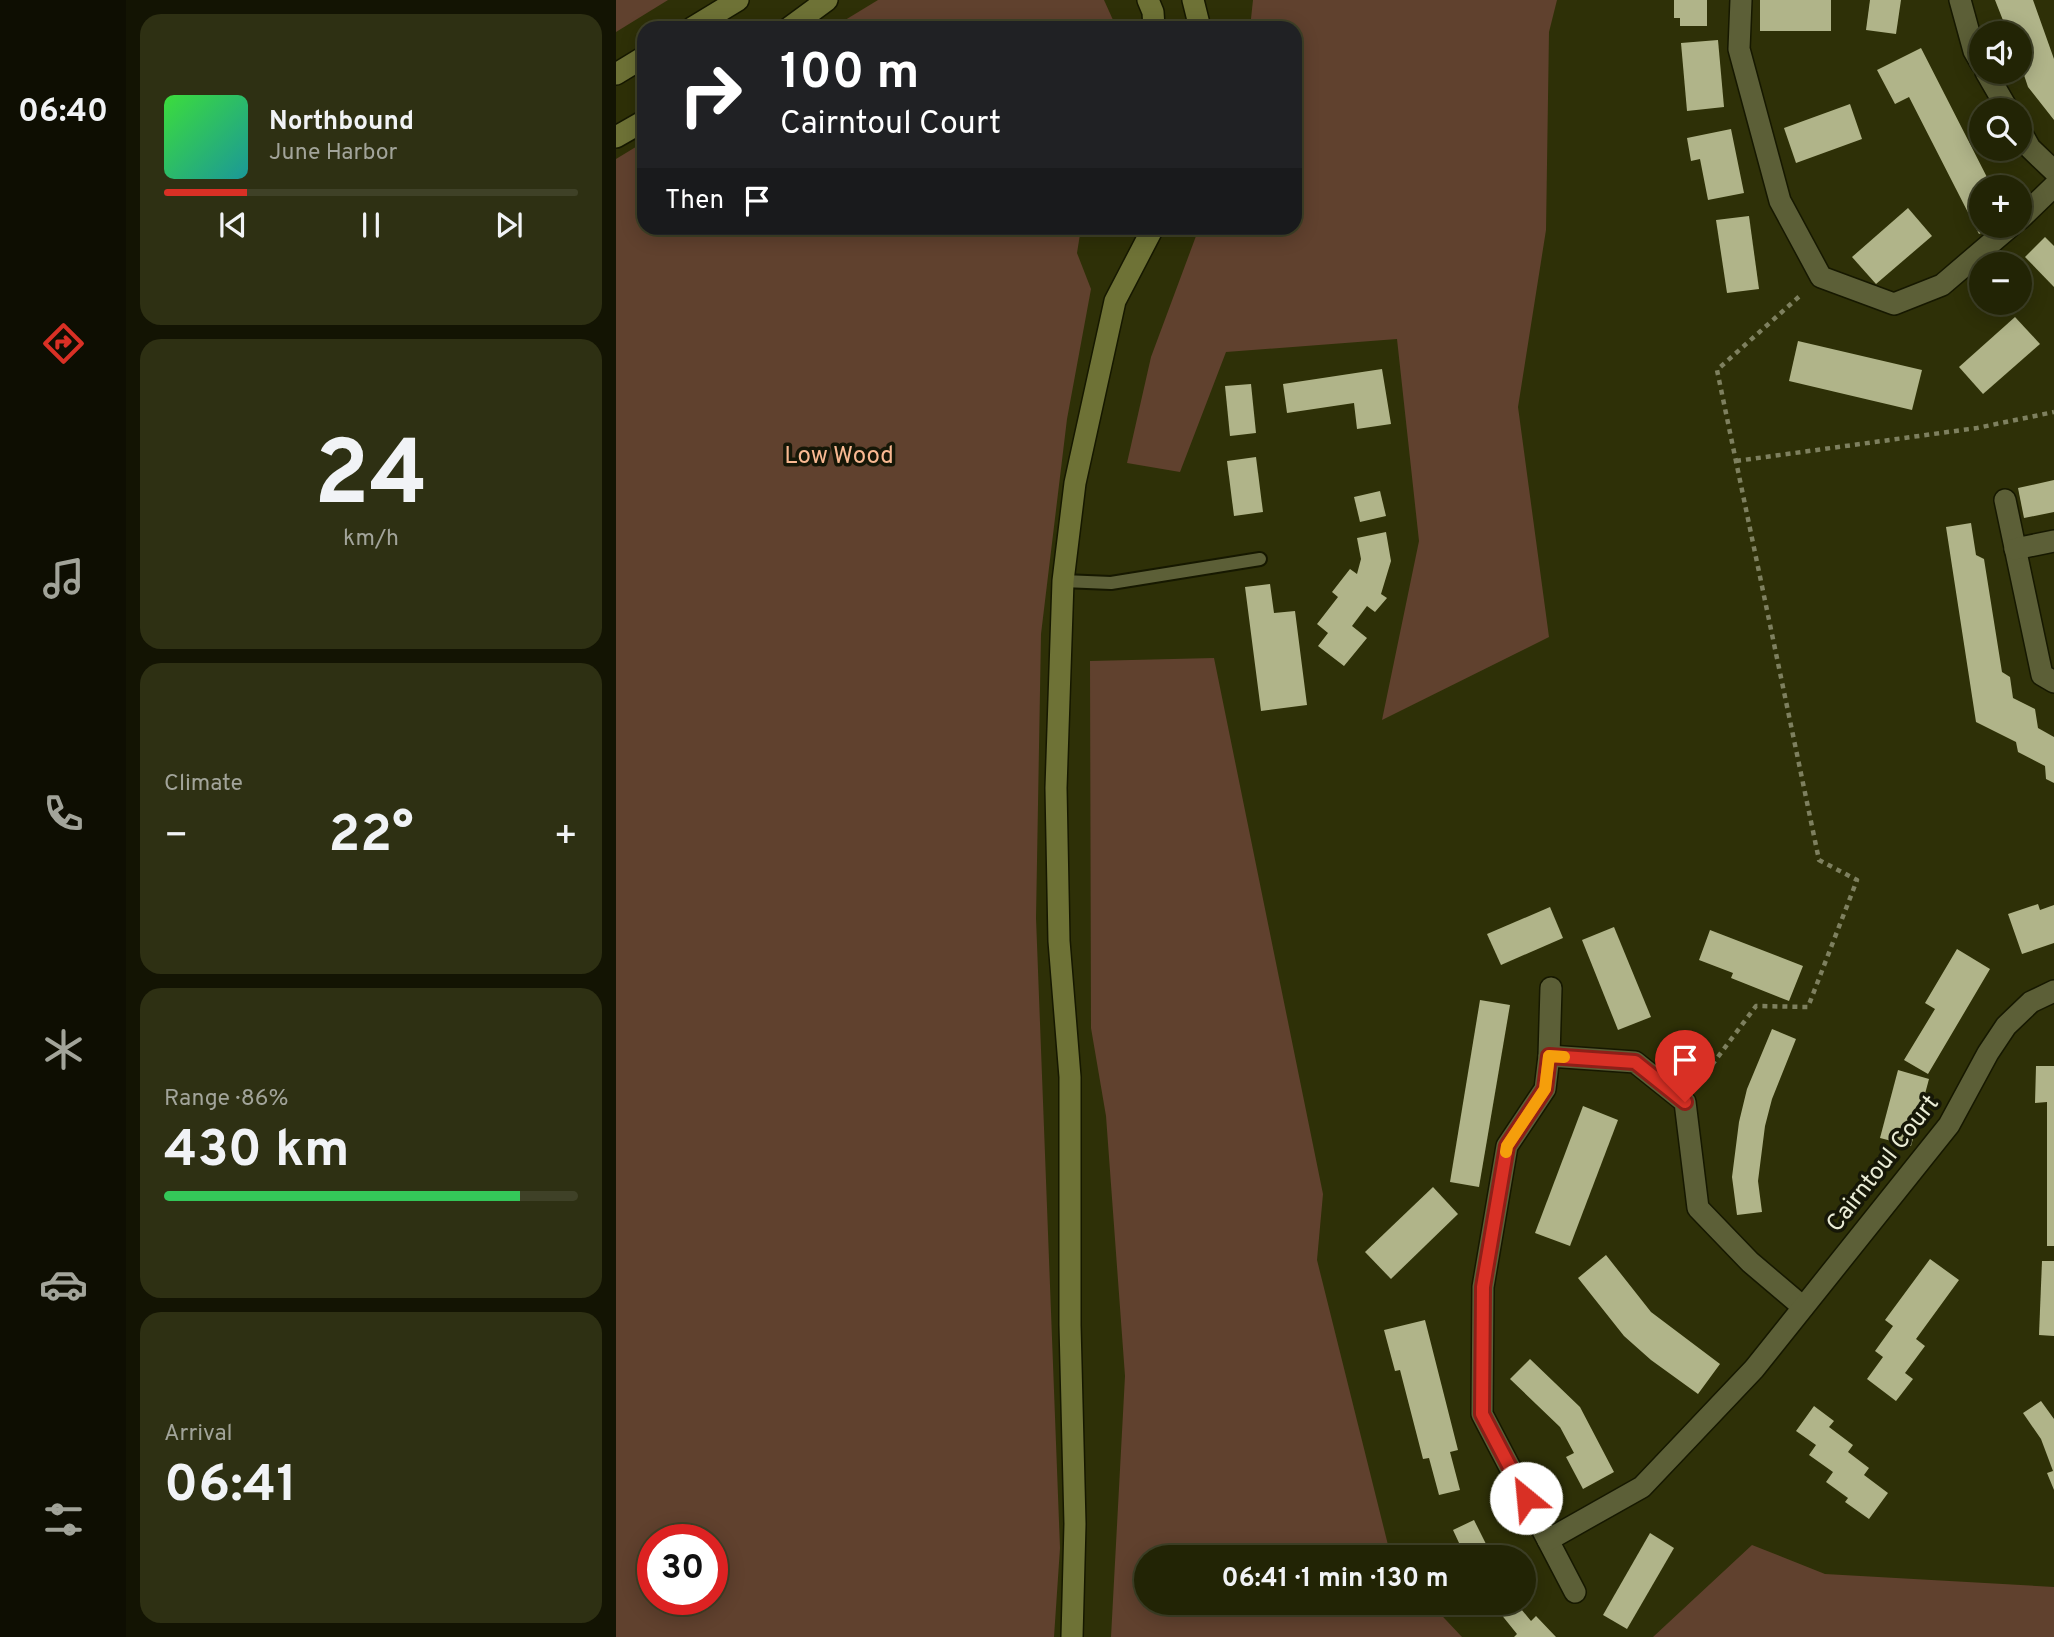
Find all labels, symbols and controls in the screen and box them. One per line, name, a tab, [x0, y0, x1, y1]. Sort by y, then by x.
map controls	[1969, 21, 2032, 315]
button: sound	[1969, 21, 2032, 84]
text: 100 m	[780, 44, 919, 106]
icon: right	[665, 49, 756, 140]
text: 06:40	[18, 93, 108, 133]
button: search	[1969, 98, 2032, 161]
text: Cairntoul Court	[780, 105, 1001, 145]
text: Northbound	[269, 106, 414, 139]
text: June Harbor	[269, 139, 397, 168]
button: +	[1969, 175, 2032, 238]
icon: arrive	[738, 182, 776, 220]
text: Then	[665, 185, 724, 218]
icon: previous	[214, 206, 252, 244]
icon: pause	[352, 206, 390, 244]
icon: next	[490, 206, 528, 244]
button: −	[1969, 252, 2032, 315]
icon: directions	[39, 319, 88, 368]
text: 24	[314, 422, 428, 537]
park label: Low Wood	[784, 442, 894, 472]
text: km/h	[343, 525, 399, 554]
icon: music	[39, 554, 88, 603]
text: Climate	[164, 770, 243, 799]
icon: phone	[39, 789, 88, 838]
text: 22°	[328, 804, 414, 870]
text: −	[164, 813, 189, 862]
text: +	[553, 813, 578, 862]
icon: climate	[39, 1025, 88, 1074]
pin	[1655, 1030, 1715, 1102]
icon: arrive	[1666, 1041, 1704, 1079]
text: Range · 86%	[164, 1085, 289, 1114]
street label: Cairntoul Court	[1821, 1090, 1946, 1239]
text: 430 km	[164, 1119, 350, 1185]
icon: car	[39, 1260, 88, 1309]
text: Arrival	[164, 1420, 233, 1449]
text: 06:41	[164, 1454, 297, 1520]
position arrow	[1489, 1461, 1563, 1535]
icon: filters	[39, 1495, 88, 1544]
speed limit sign: 30	[637, 1524, 728, 1615]
text: 06:41 · 1 min · 130 m	[1222, 1563, 1448, 1596]

